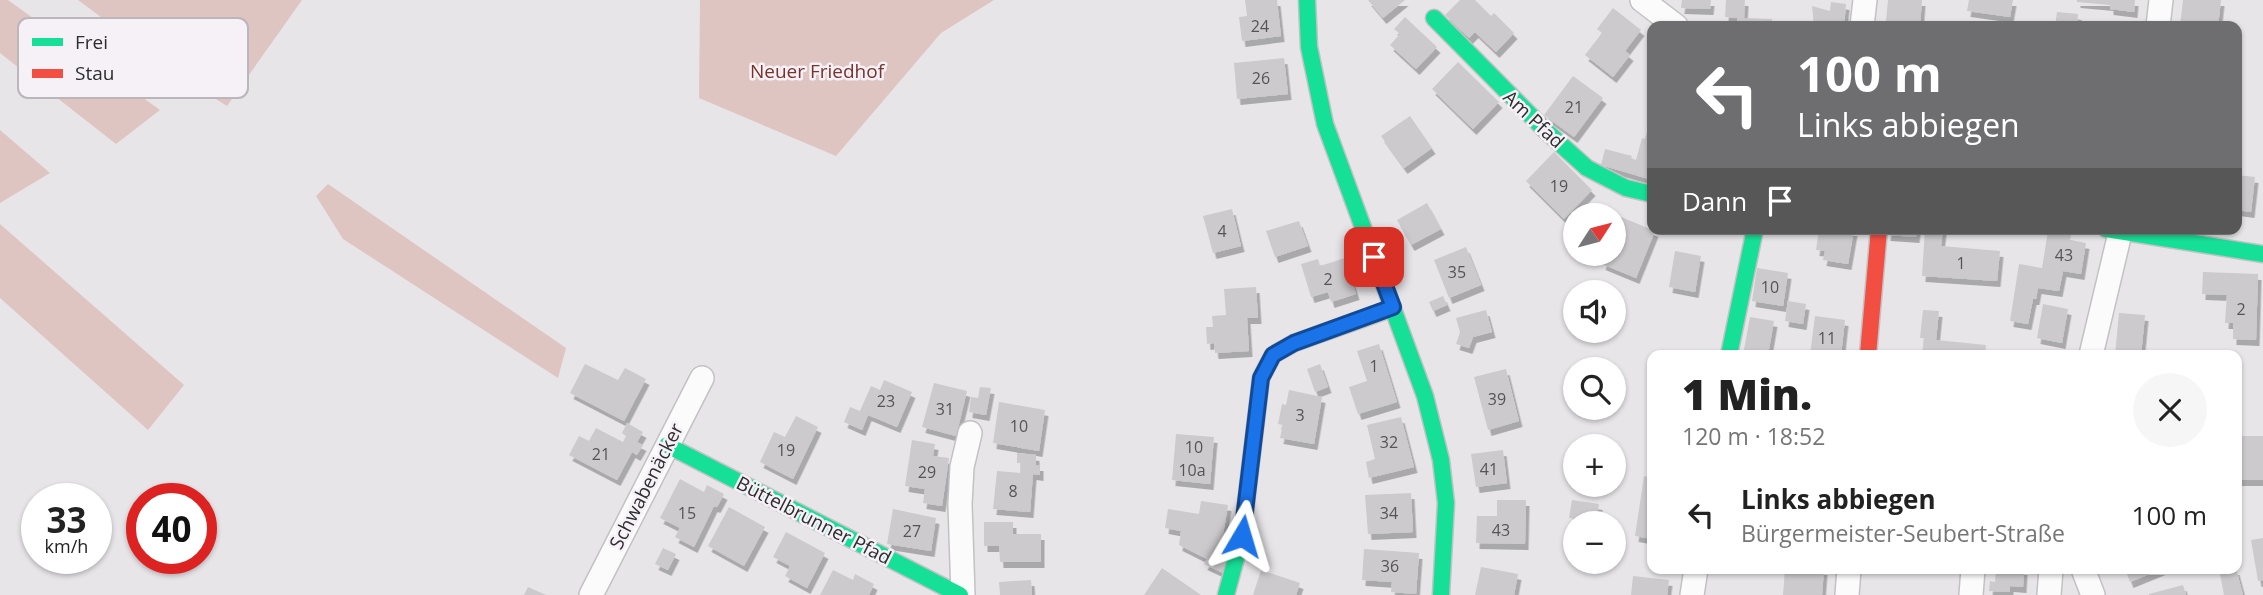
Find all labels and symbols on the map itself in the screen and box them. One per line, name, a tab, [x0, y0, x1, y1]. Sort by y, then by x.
house number: 24	[1251, 15, 1269, 37]
legend	[18, 18, 248, 98]
text: Frei	[75, 29, 108, 55]
park label: Neuer Friedhof	[750, 58, 886, 84]
text: Stau	[75, 60, 114, 86]
house number: 26	[1252, 67, 1270, 89]
street label: Am Pfad	[1498, 84, 1570, 154]
house number: 21	[1565, 96, 1583, 118]
house number: 19	[1550, 175, 1568, 197]
north arrow	[1563, 203, 1626, 266]
house number: 4	[1217, 220, 1227, 242]
pin	[1344, 227, 1404, 287]
house number: 43	[2055, 244, 2073, 266]
house number: 1	[1956, 252, 1966, 274]
house number: 35	[1448, 261, 1466, 283]
house number: 2	[1323, 268, 1333, 290]
house number: 10	[1761, 276, 1779, 298]
house number: 2	[2236, 298, 2246, 320]
house number: 11	[1818, 327, 1836, 349]
house number: 1	[1369, 355, 1379, 377]
house number: 39	[1488, 388, 1506, 410]
house number: 23	[877, 390, 895, 412]
house number: 31	[936, 398, 954, 420]
house number: 3	[1295, 404, 1305, 426]
house number: 10	[1010, 415, 1028, 437]
street label: Schwabenäcker	[603, 418, 689, 554]
house number: 32	[1380, 431, 1398, 453]
house number: 10	[1185, 436, 1203, 458]
house number: 19	[777, 439, 795, 461]
house number: 21	[592, 443, 610, 465]
house number: 41	[1480, 458, 1498, 480]
house number: 10a	[1178, 459, 1206, 481]
house number: 29	[918, 461, 936, 483]
street label: Büttelbrunner Pfad	[732, 470, 896, 570]
house number: 8	[1008, 480, 1018, 502]
speed limit sign: 40	[126, 483, 217, 574]
position arrow	[1205, 499, 1279, 573]
house number: 15	[678, 502, 696, 524]
house number: 34	[1380, 502, 1398, 524]
house number: 43	[1492, 519, 1510, 541]
house number: 27	[903, 520, 921, 542]
house number: 36	[1381, 555, 1399, 577]

